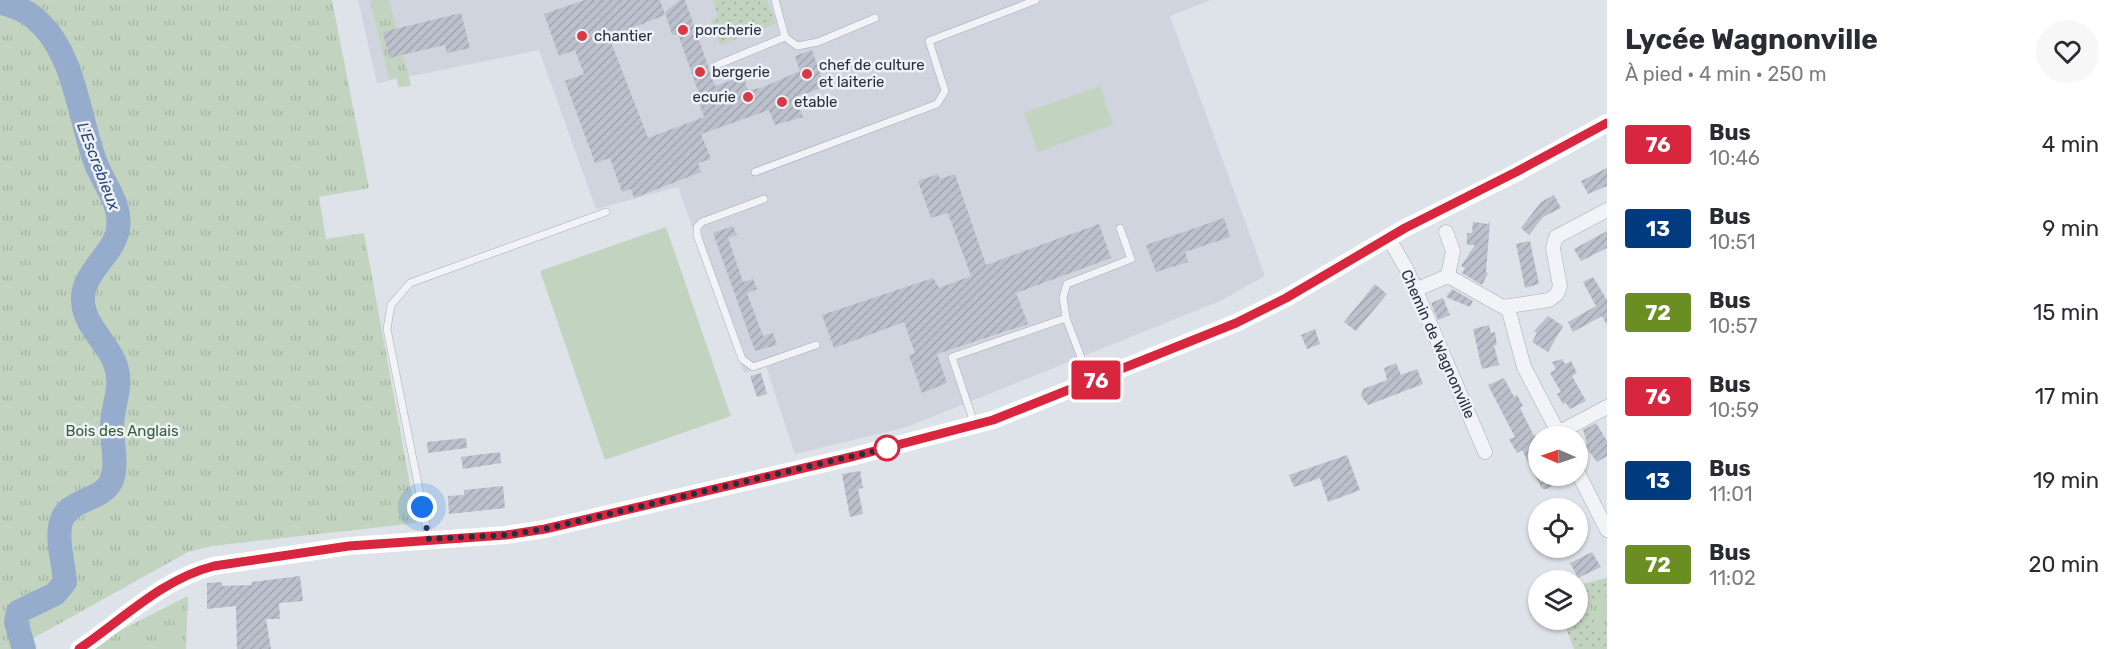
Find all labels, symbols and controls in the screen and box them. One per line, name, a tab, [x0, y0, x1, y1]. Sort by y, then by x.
button: heart	[2036, 20, 2099, 83]
place label: porcherie	[695, 21, 762, 39]
marker: porcherie	[676, 23, 690, 37]
text: Lycée Wagnonville	[1625, 23, 1878, 56]
place label: chantier	[594, 27, 653, 45]
marker: chantier	[575, 29, 589, 43]
place label: chef de culture et laiterie	[819, 56, 925, 91]
text: À pied · 4 min · 250 m	[1625, 62, 1827, 86]
place label: bergerie	[712, 63, 770, 81]
marker: bergerie	[693, 65, 707, 79]
marker: chef de culture et laiterie	[800, 67, 814, 81]
place label: ecurie	[693, 88, 736, 106]
marker: ecurie	[741, 90, 755, 104]
place label: etable	[794, 93, 837, 111]
marker: etable	[775, 95, 789, 109]
water label: L'Escrebieux	[73, 119, 124, 213]
text: Bus	[1709, 119, 1751, 146]
text: 4 min	[2042, 131, 2099, 158]
text: 76	[1645, 132, 1671, 157]
text: 10:46	[1709, 146, 1760, 170]
text: Bus	[1709, 203, 1751, 230]
text: 9 min	[2042, 215, 2099, 242]
text: 13	[1646, 216, 1670, 241]
text: 10:51	[1709, 230, 1756, 254]
street label: Chemin de Wagnonville	[1397, 267, 1479, 421]
text: Bus	[1709, 287, 1751, 314]
text: 15 min	[2033, 299, 2099, 326]
text: 72	[1645, 300, 1671, 325]
text: 10:57	[1709, 314, 1758, 338]
line badge: 76	[1069, 360, 1123, 400]
text: 76	[1083, 368, 1109, 393]
text: Bus	[1709, 371, 1751, 398]
text: 17 min	[2035, 383, 2099, 410]
text: 76	[1645, 384, 1671, 409]
text: 10:59	[1709, 398, 1759, 422]
park label: Bois des Anglais	[65, 422, 179, 440]
north arrow	[1528, 426, 1588, 486]
map controls	[1528, 426, 1588, 630]
unlabelled marker	[874, 435, 900, 461]
text: Bus	[1709, 455, 1751, 482]
text: 19 min	[2033, 467, 2099, 494]
text: 13	[1646, 468, 1670, 493]
text: 11:01	[1709, 482, 1753, 506]
your location	[407, 492, 437, 522]
button: locate	[1528, 498, 1588, 558]
text: Bus	[1709, 539, 1751, 566]
text: 20 min	[2029, 551, 2099, 578]
text: 72	[1645, 552, 1671, 577]
text: 11:02	[1709, 566, 1756, 590]
button: layers	[1528, 570, 1588, 630]

